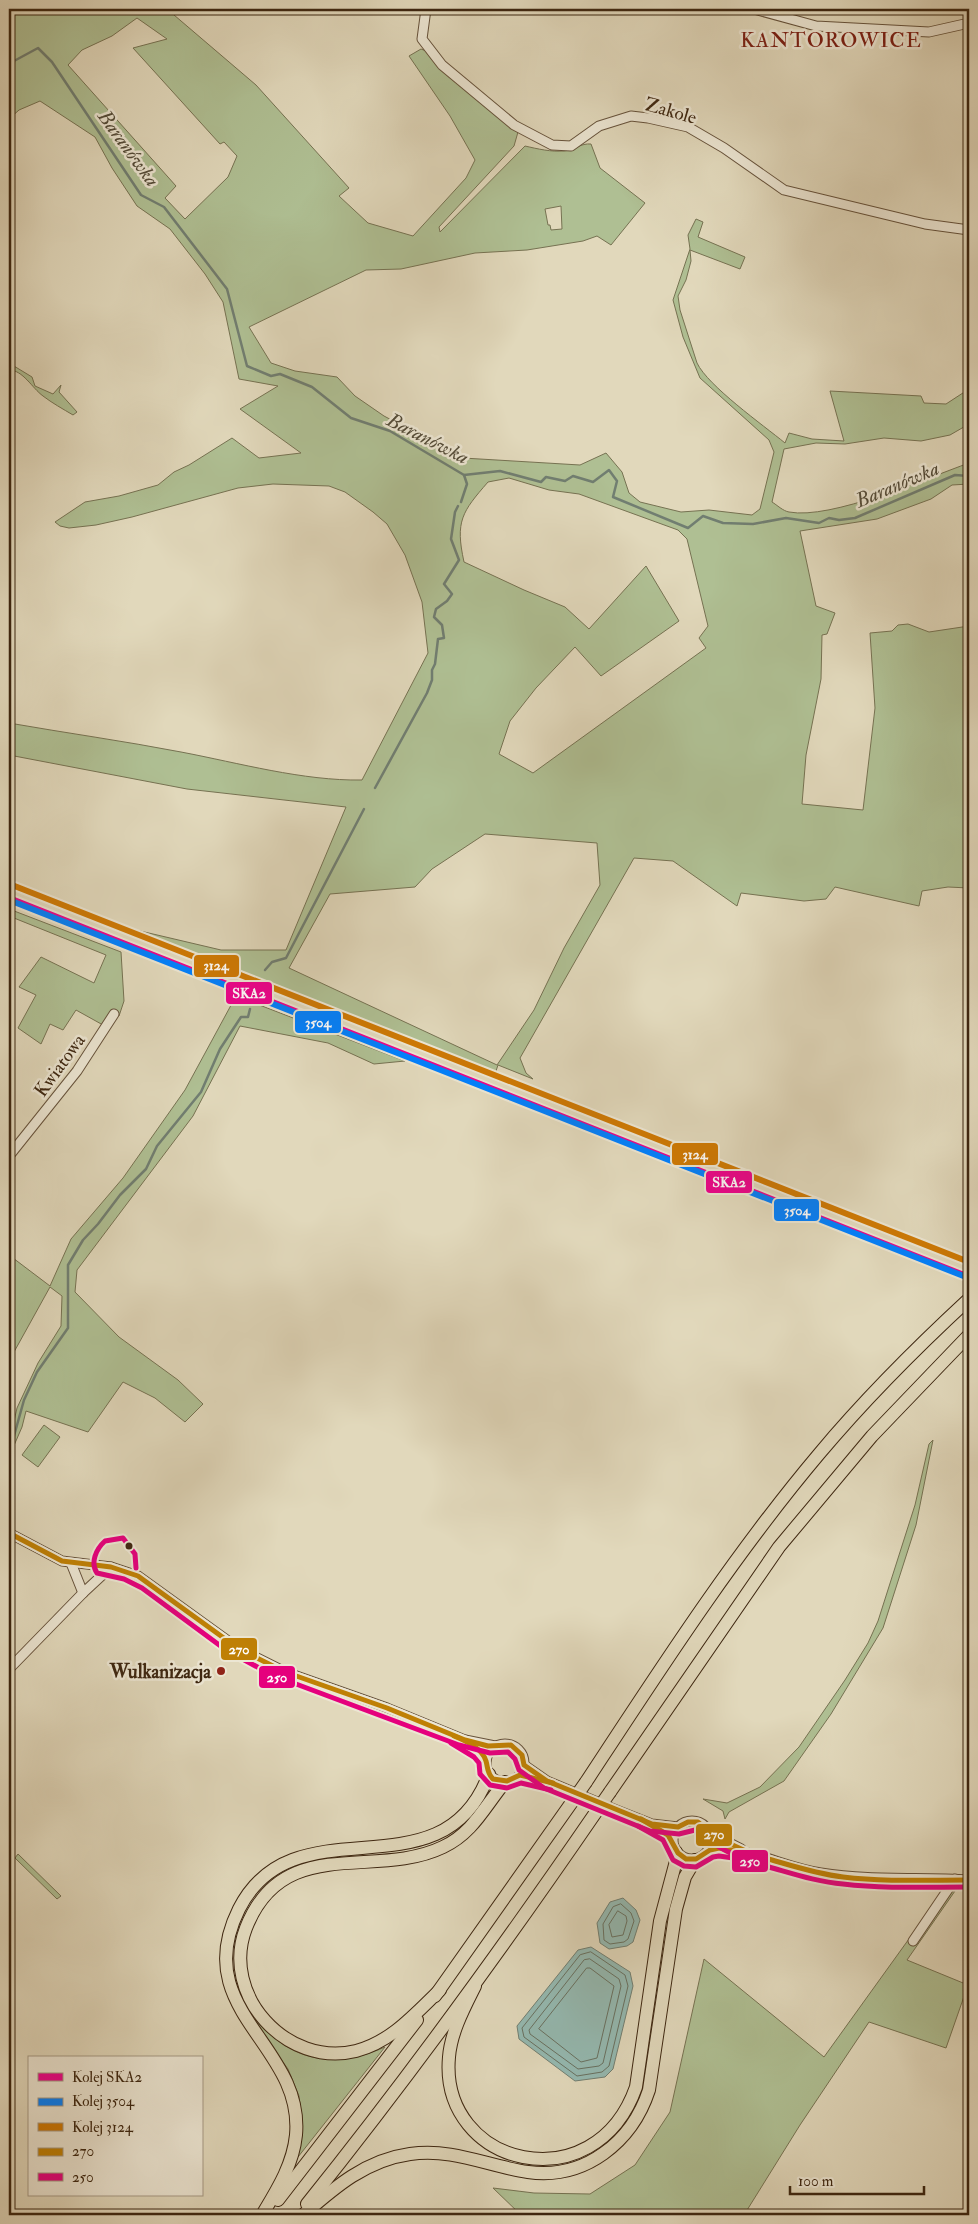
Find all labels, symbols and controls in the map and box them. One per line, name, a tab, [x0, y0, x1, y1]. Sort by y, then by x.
district label: KANTOROWICE	[740, 27, 922, 54]
street label: Zakole	[642, 92, 699, 130]
water label: Baranówka	[92, 104, 165, 191]
water label: Baranówka	[382, 407, 473, 470]
water label: Baranówka	[851, 456, 943, 514]
line badge: 3124	[193, 954, 240, 978]
text: 3124	[203, 957, 230, 974]
line badge: SKA2	[225, 981, 273, 1005]
text: SKA2	[232, 985, 266, 1002]
line badge: 3504	[294, 1010, 342, 1034]
text: 3504	[305, 1014, 332, 1031]
street label: Kwiatowa	[29, 1029, 91, 1102]
line badge: 3124	[671, 1142, 719, 1166]
text: 3124	[682, 1146, 709, 1163]
line badge: SKA2	[705, 1170, 753, 1194]
text: SKA2	[712, 1174, 746, 1191]
line badge: 3504	[773, 1198, 820, 1222]
text: 3504	[784, 1202, 811, 1219]
unlabelled marker	[124, 1541, 134, 1551]
line badge: 270	[220, 1637, 258, 1661]
text: 270	[229, 1641, 249, 1658]
place label: Wulkanizacja	[109, 1660, 212, 1684]
marker: Wulkanizacja	[215, 1665, 227, 1677]
line badge: 250	[258, 1665, 296, 1689]
text: 250	[267, 1669, 287, 1686]
line badge: 270	[695, 1823, 733, 1847]
text: 270	[704, 1826, 724, 1843]
line badge: 250	[731, 1849, 769, 1873]
text: 250	[740, 1853, 760, 1870]
legend	[28, 2056, 202, 2196]
text: Kolej SKA2	[72, 2068, 142, 2087]
text: Kolej 3504	[72, 2092, 135, 2111]
text: Kolej 3124	[72, 2118, 134, 2137]
text: 270	[72, 2142, 94, 2161]
scale bar	[790, 2164, 924, 2196]
text: 250	[72, 2168, 94, 2187]
text: 100 m	[798, 2172, 834, 2191]

